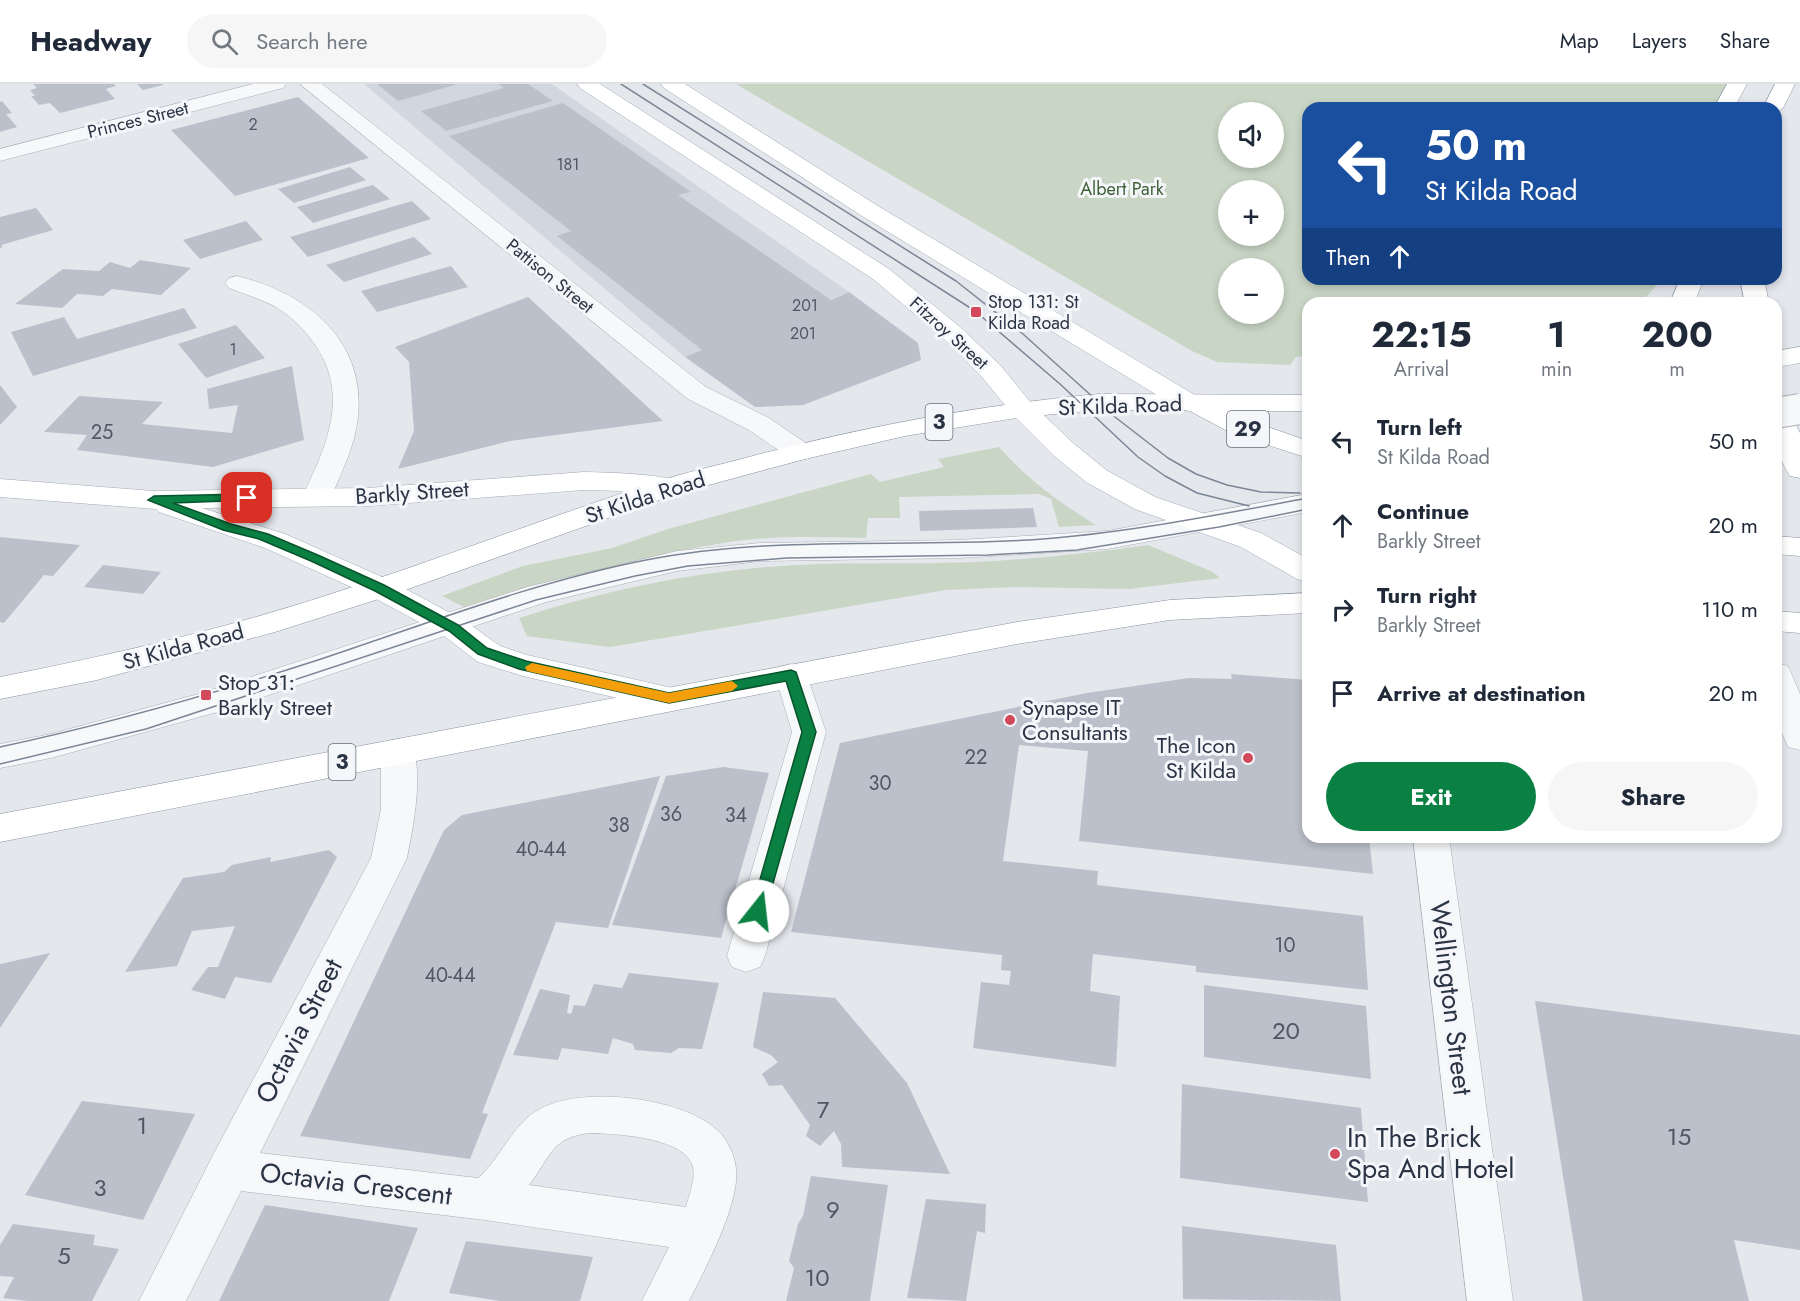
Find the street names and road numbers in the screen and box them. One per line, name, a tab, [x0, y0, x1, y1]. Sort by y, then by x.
street label: Princes Street	[85, 95, 192, 145]
street label: Pattison Street	[501, 232, 600, 320]
street label: Fitzroy Street	[904, 291, 995, 376]
street label: St Kilda Road	[1057, 387, 1183, 423]
road number: 3	[926, 404, 952, 440]
road number: 29	[1227, 411, 1269, 447]
street label: St Kilda Road	[581, 463, 709, 531]
street label: Barkly Street	[354, 472, 471, 512]
street label: St Kilda Road	[119, 614, 247, 678]
road number: 3	[328, 744, 356, 780]
street label: Wellington Street	[1420, 899, 1483, 1098]
street label: Octavia Street	[245, 951, 352, 1110]
street label: Octavia Crescent	[258, 1152, 455, 1215]

